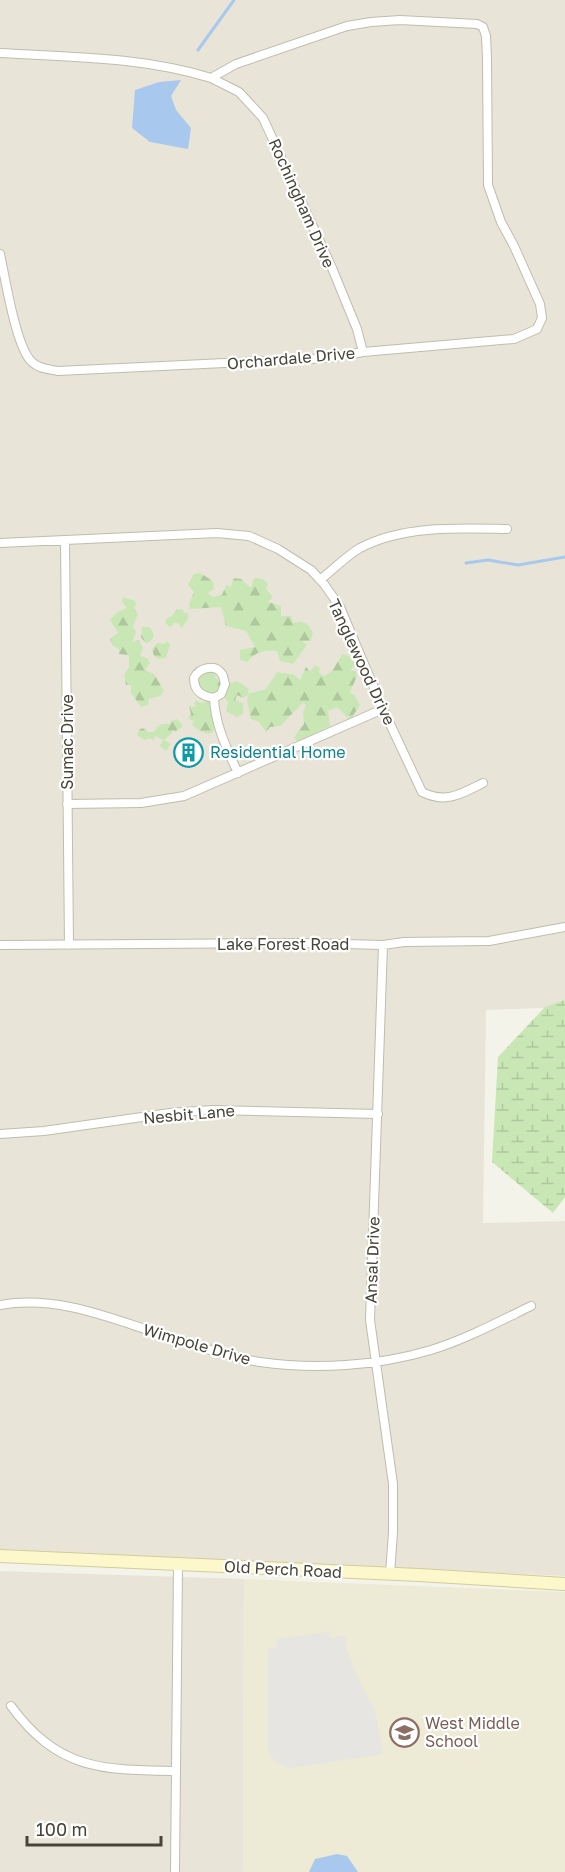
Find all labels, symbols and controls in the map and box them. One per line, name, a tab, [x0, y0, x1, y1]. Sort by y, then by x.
street label: Rochingham Drive	[264, 135, 340, 271]
street label: Orchardale Drive	[226, 342, 356, 374]
street label: Tanglewood Drive	[324, 596, 400, 728]
street label: Sumac Drive	[57, 694, 77, 790]
building icon: Residential Home	[173, 736, 205, 768]
place label: Residential Home	[210, 742, 346, 762]
street label: Lake Forest Road	[217, 934, 349, 954]
street label: Nesbit Lane	[142, 1100, 236, 1128]
street label: Ansal Drive	[360, 1216, 384, 1304]
street label: Wimpole Drive	[141, 1319, 253, 1369]
street label: Old Perch Road	[224, 1556, 342, 1582]
place label: West Middle School	[425, 1713, 520, 1751]
school or university icon: West Middle School	[388, 1716, 420, 1748]
scale bar	[27, 1809, 160, 1847]
text: 100 m	[36, 1818, 87, 1840]

